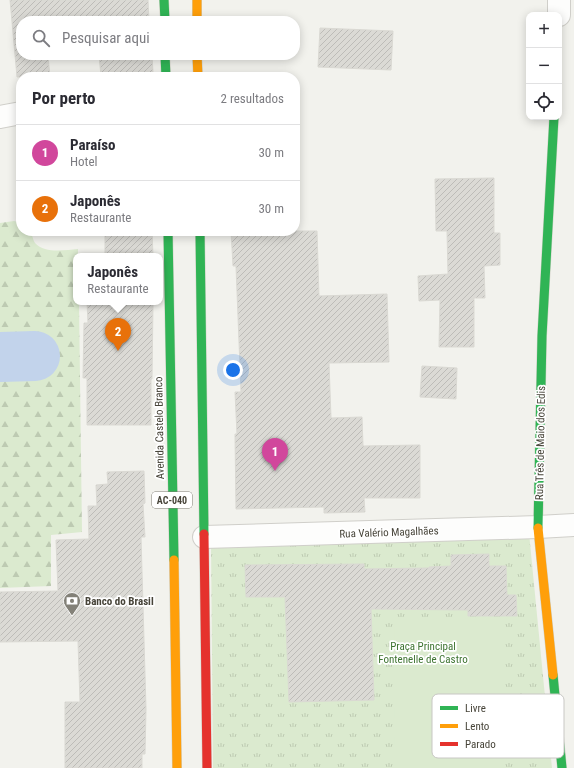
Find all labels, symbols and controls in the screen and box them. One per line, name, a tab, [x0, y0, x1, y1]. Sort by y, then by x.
map controls	[526, 12, 562, 120]
button: +	[526, 12, 562, 48]
search box	[16, 16, 300, 60]
icon: search	[30, 27, 52, 49]
text: Pesquisar aqui	[62, 29, 150, 47]
button: −	[526, 48, 562, 84]
button: locate	[526, 84, 562, 120]
text: Por perto	[32, 88, 96, 108]
text: 2 resultados	[220, 91, 284, 106]
text: Paraíso	[70, 136, 116, 154]
text: 1	[42, 145, 48, 160]
text: 30 m	[258, 145, 284, 160]
text: Hotel	[70, 154, 98, 169]
text: Japonês	[70, 192, 121, 210]
text: 2	[42, 201, 48, 216]
text: 30 m	[258, 201, 284, 216]
text: Restaurante	[70, 210, 131, 225]
popup	[73, 253, 163, 305]
text: Japonês	[87, 263, 138, 281]
text: Restaurante	[87, 281, 149, 296]
pin: 2	[105, 318, 131, 351]
your location	[223, 360, 243, 380]
street label: Avenida Castelo Branco	[152, 376, 167, 480]
street label: Rua Três de Maio dos Edis	[533, 386, 548, 500]
pin: 1	[262, 438, 288, 471]
road number: AC-040	[152, 492, 192, 508]
street label: Rua Valério Magalhães	[339, 524, 439, 541]
bank icon: Banco do Brasil	[62, 591, 82, 616]
place label: Banco do Brasil	[85, 595, 154, 608]
park label: Praça Principal Fontenelle de Castro	[378, 640, 468, 666]
legend	[432, 694, 564, 758]
text: Livre	[465, 702, 486, 715]
text: Lento	[465, 720, 490, 733]
text: Parado	[465, 738, 496, 751]

